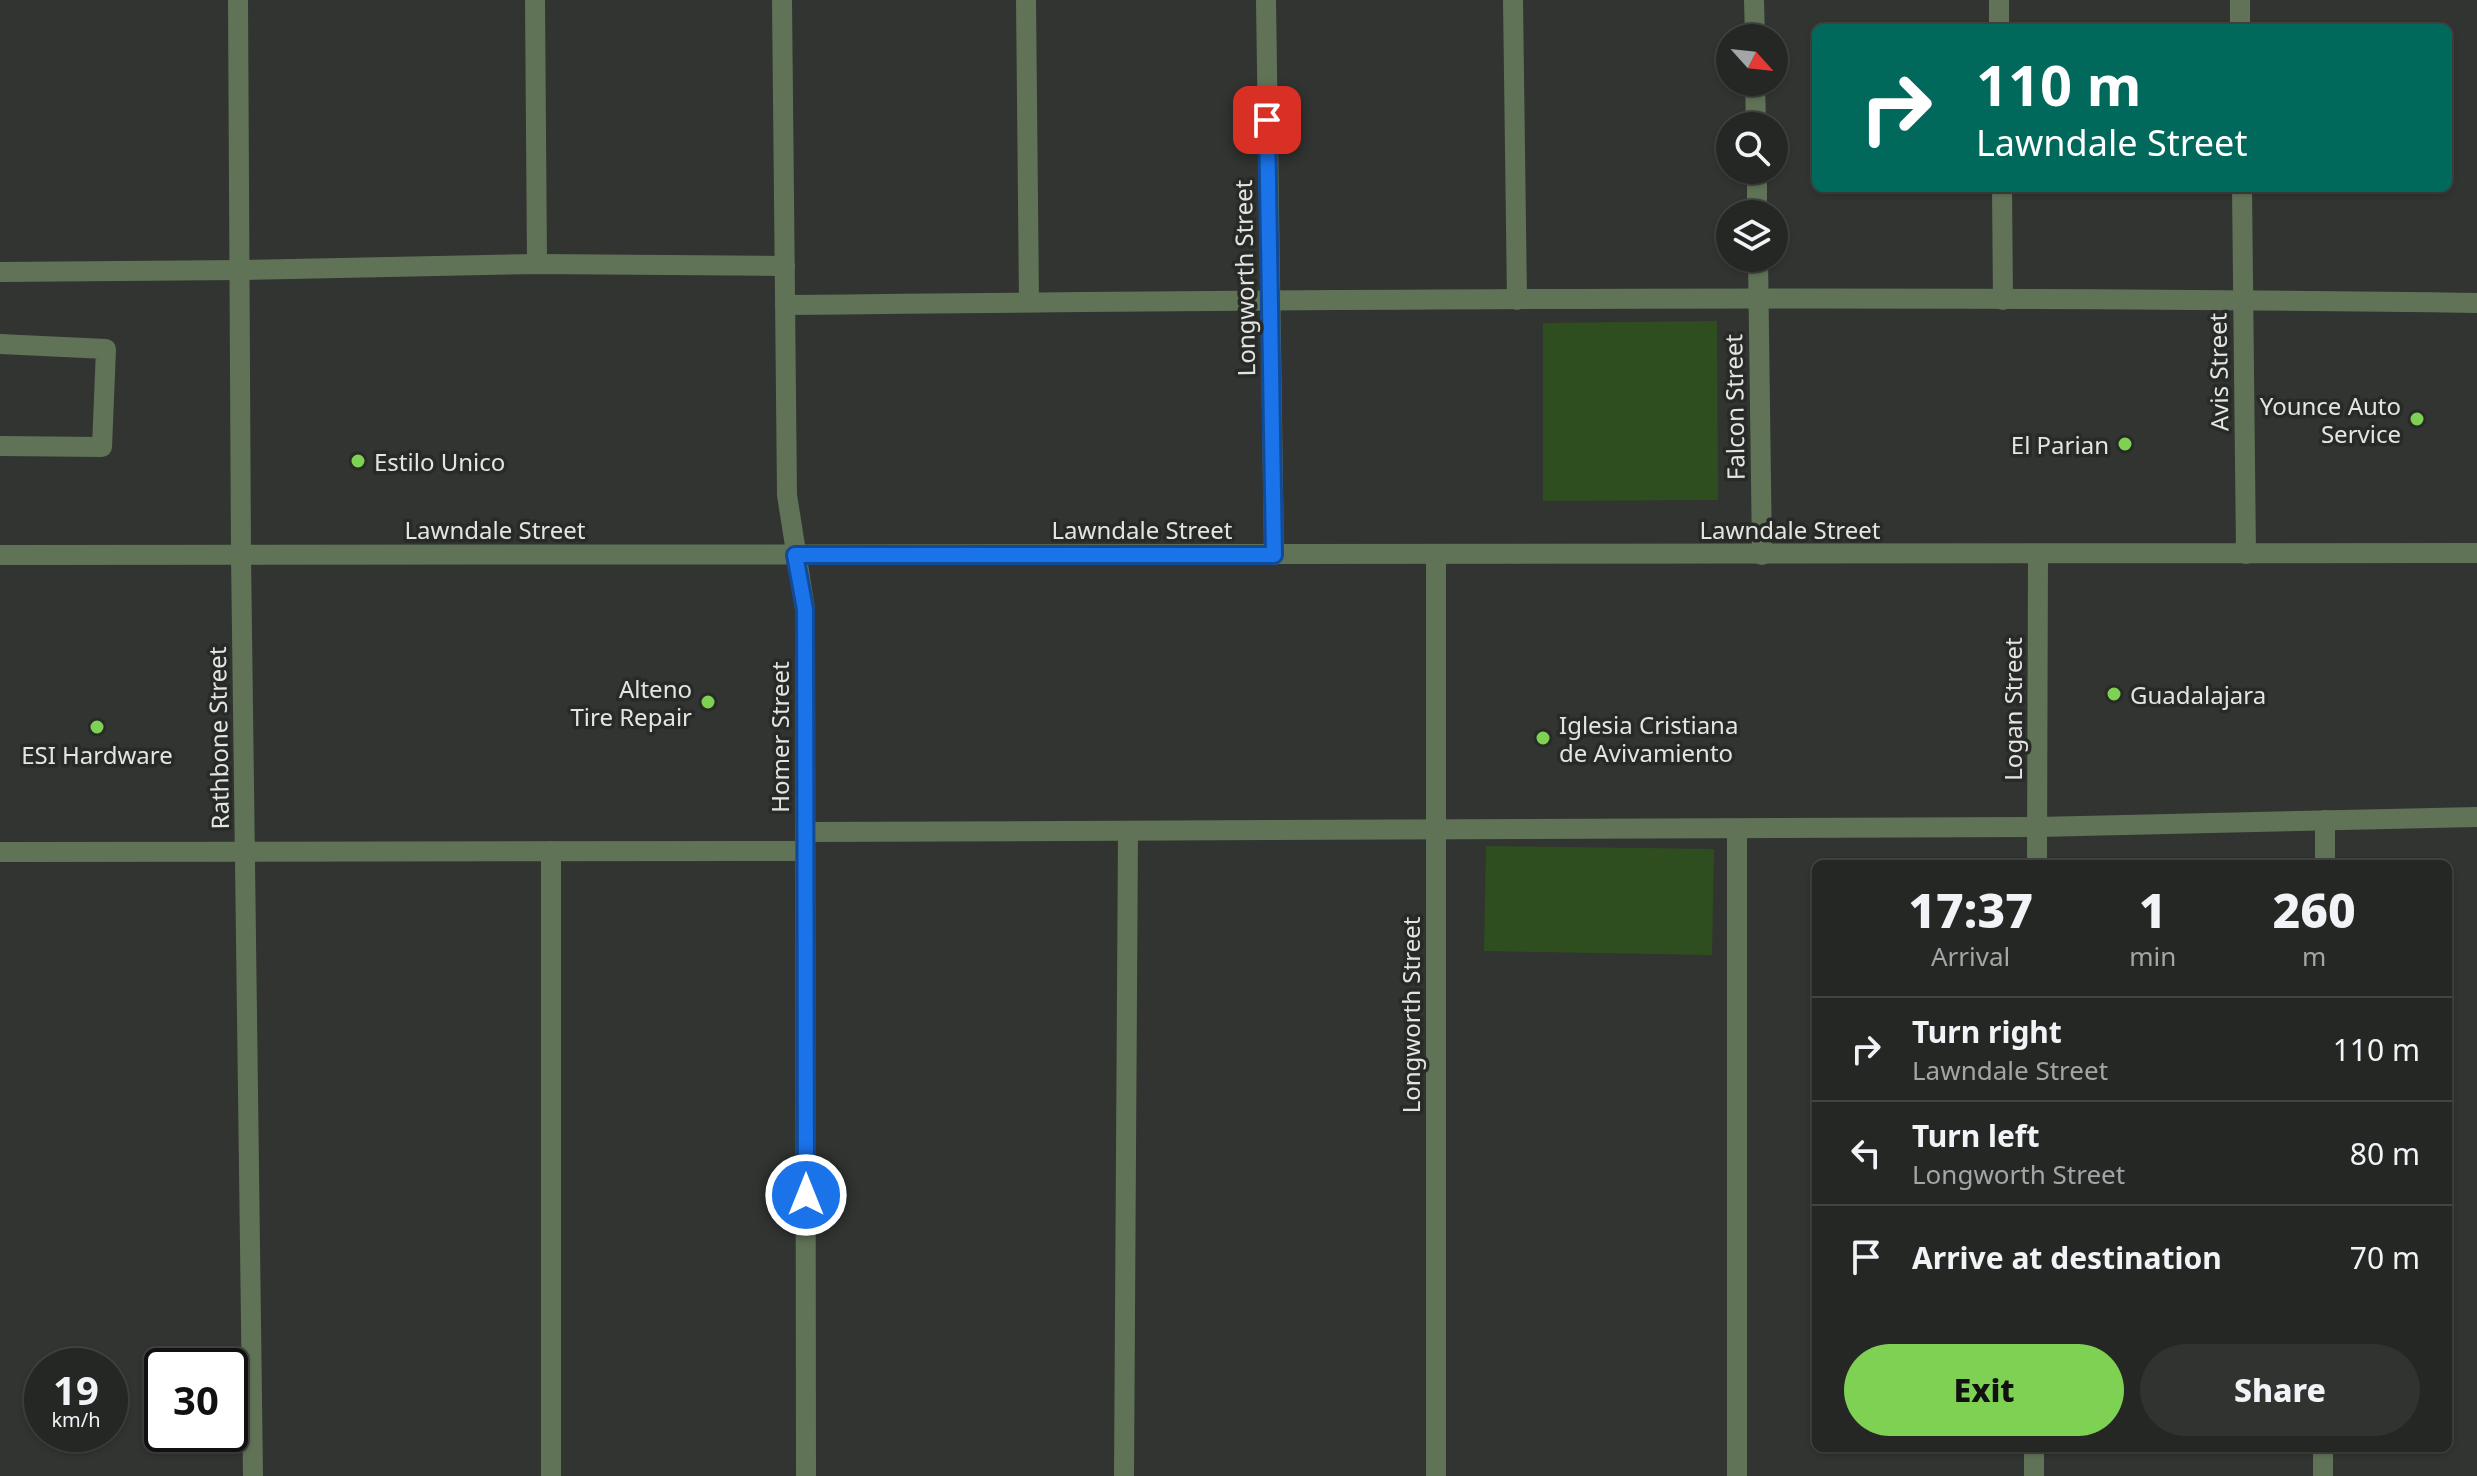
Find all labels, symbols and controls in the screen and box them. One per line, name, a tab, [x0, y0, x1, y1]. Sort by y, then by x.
north arrow	[1716, 24, 1788, 96]
map controls	[1716, 24, 1788, 272]
text: 110 m	[1976, 46, 2141, 122]
icon: right	[1844, 56, 1948, 160]
pin	[1233, 86, 1301, 154]
icon: arrive	[1245, 98, 1289, 142]
button: search	[1716, 112, 1788, 184]
text: Lawndale Street	[1976, 118, 2247, 167]
street label: Longworth Street	[1226, 179, 1262, 377]
button: layers	[1716, 200, 1788, 272]
street label: Avis Street	[2200, 312, 2236, 432]
street label: Falcon Street	[1716, 333, 1752, 480]
place label: Younce Auto Service	[2260, 389, 2401, 450]
marker: Younce Auto Service	[2408, 410, 2426, 428]
place label: El Parian	[2011, 428, 2109, 461]
marker: El Parian	[2116, 435, 2134, 453]
place label: Estilo Unico	[374, 445, 505, 478]
marker: Estilo Unico	[349, 452, 367, 470]
street label: Lawndale Street	[405, 513, 586, 546]
street label: Lawndale Street	[1052, 513, 1233, 546]
street label: Lawndale Street	[1700, 513, 1881, 546]
street label: Logan Street	[1996, 637, 2029, 781]
street label: Rathbone Street	[200, 646, 236, 830]
street label: Homer Street	[763, 661, 796, 813]
place label: Alteno Tire Repair	[570, 672, 692, 733]
place label: Guadalajara	[2130, 678, 2266, 711]
marker: Guadalajara	[2105, 685, 2123, 703]
marker: Alteno Tire Repair	[699, 693, 717, 711]
place label: Iglesia Cristiana de Avivamiento	[1559, 708, 1738, 769]
marker: ESI Hardware	[88, 718, 106, 736]
marker: Iglesia Cristiana de Avivamiento	[1534, 729, 1552, 747]
place label: ESI Hardware	[21, 738, 173, 771]
text: 17:37	[1908, 877, 2033, 942]
text: 1	[2139, 877, 2167, 942]
text: 260	[2273, 877, 2356, 942]
street label: Longworth Street	[1394, 916, 1427, 1113]
text: Arrival	[1931, 938, 2010, 974]
text: min	[2129, 938, 2176, 974]
text: m	[2302, 938, 2326, 974]
text: Turn right	[1912, 1011, 2062, 1052]
icon: right	[1844, 1027, 1888, 1071]
text: 110 m	[2333, 1029, 2420, 1070]
text: Lawndale Street	[1912, 1052, 2108, 1088]
text: Turn left	[1912, 1115, 2040, 1156]
icon: left	[1844, 1131, 1888, 1175]
text: 80 m	[2350, 1133, 2420, 1174]
position arrow	[764, 1153, 848, 1237]
text: Longworth Street	[1912, 1156, 2125, 1192]
icon: arrive	[1844, 1235, 1888, 1279]
text: Arrive at destination	[1912, 1237, 2222, 1278]
text: 70 m	[2350, 1237, 2420, 1278]
button: Exit	[1844, 1344, 2124, 1436]
button: Share	[2140, 1344, 2420, 1436]
speed limit sign: 30	[144, 1348, 248, 1452]
text: 19	[53, 1362, 99, 1417]
text: km/h	[51, 1406, 101, 1433]

